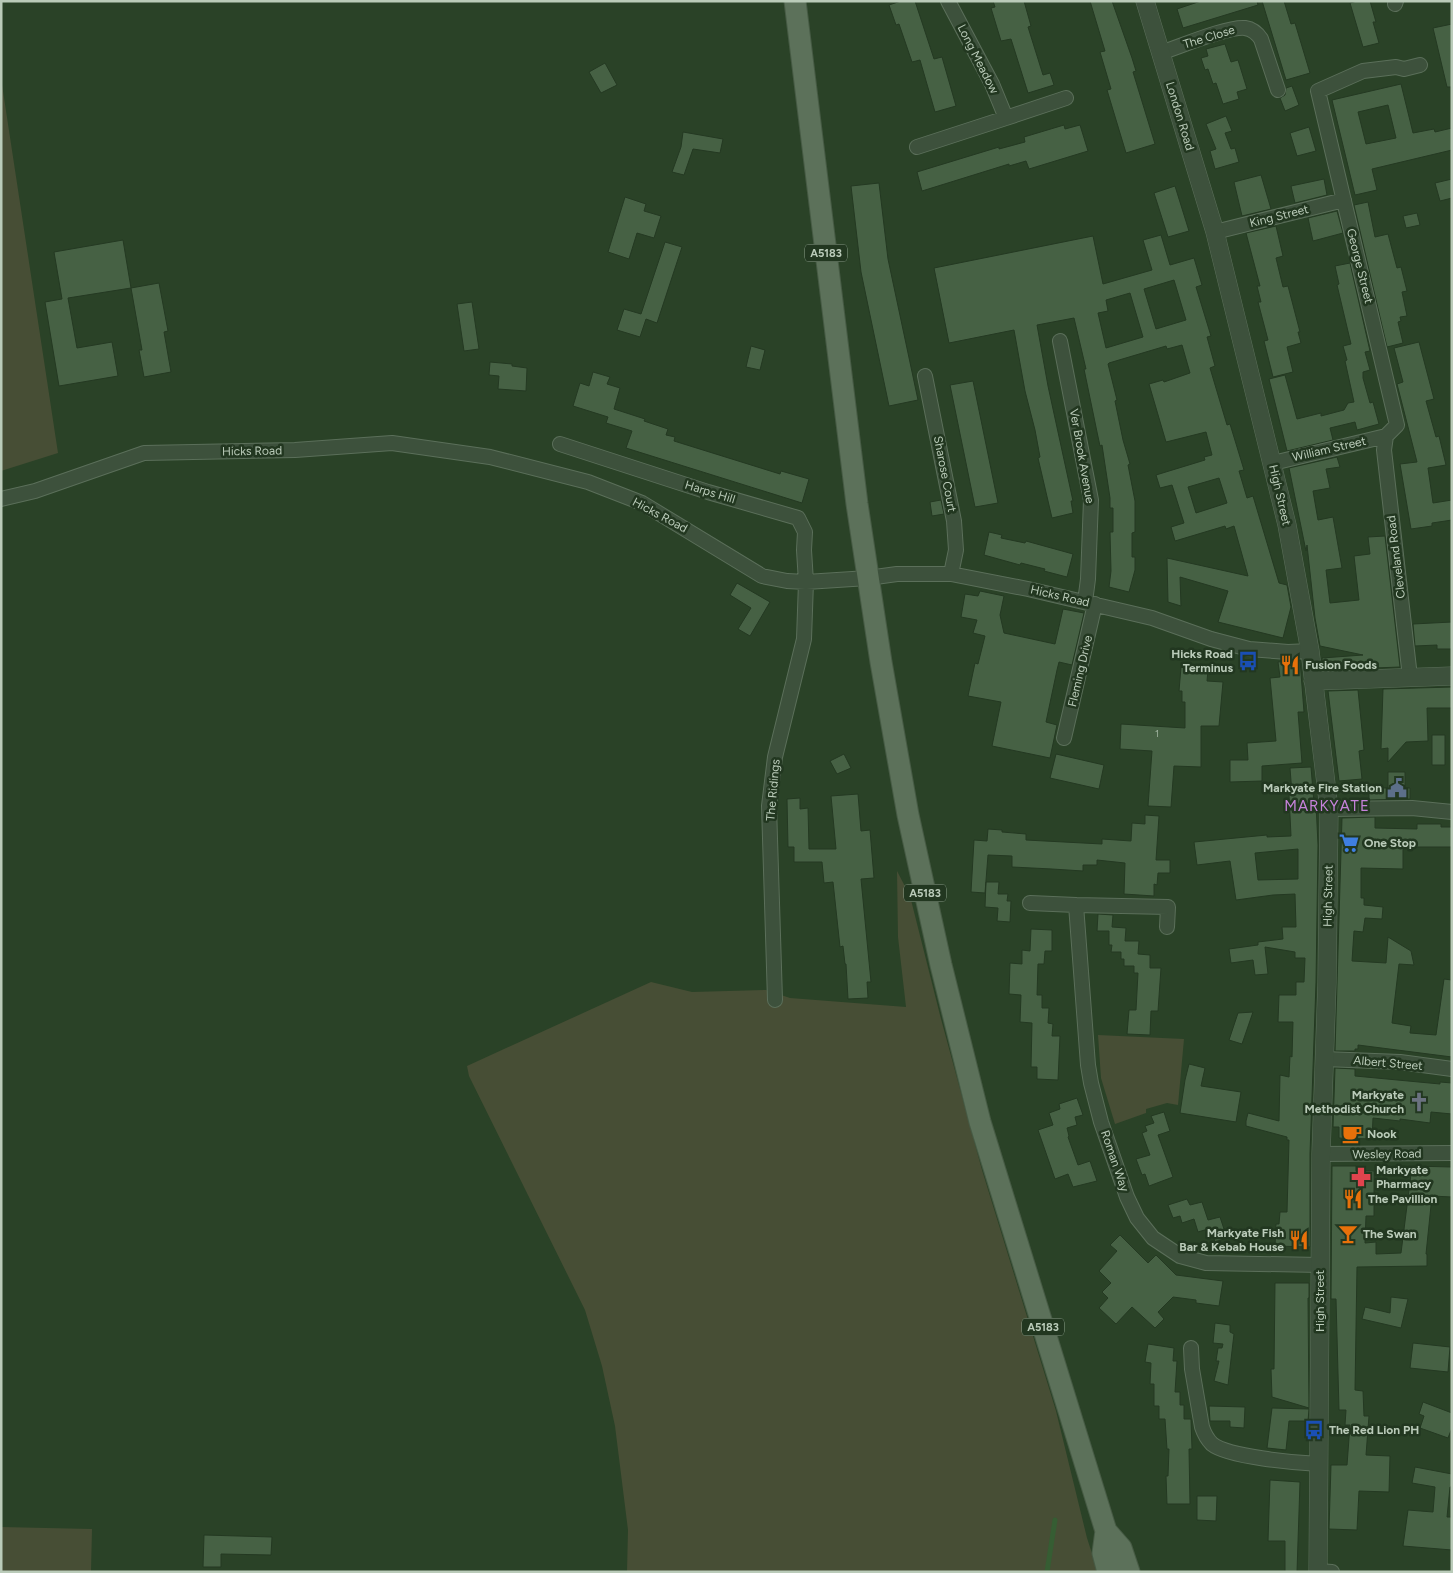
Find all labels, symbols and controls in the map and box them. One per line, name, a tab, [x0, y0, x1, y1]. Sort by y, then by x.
street label: Long Meadow	[955, 22, 1002, 97]
street label: The Close	[1181, 22, 1237, 51]
street label: London Road	[1163, 80, 1197, 152]
street label: King Street	[1248, 202, 1310, 230]
street label: George Street	[1344, 227, 1376, 305]
road number: A5183	[805, 244, 847, 262]
street label: Ver Brook Avenue	[1067, 407, 1097, 505]
street label: William Street	[1291, 434, 1368, 464]
street label: Sharose Court	[931, 435, 959, 514]
street label: Hicks Road	[222, 443, 282, 459]
street label: High Street	[1266, 463, 1294, 527]
street label: Harps Hill	[683, 478, 737, 506]
street label: Hicks Road	[630, 495, 690, 535]
street label: Cleveland Road	[1384, 515, 1408, 599]
street label: Hicks Road	[1029, 582, 1091, 610]
street label: Fleming Drive	[1065, 633, 1095, 708]
place label: Hicks Road Terminus	[1171, 647, 1233, 675]
bus stop icon: Hicks Road Terminus	[1237, 650, 1259, 672]
restaurant icon: Fusion Foods	[1279, 654, 1301, 676]
place label: Fusion Foods	[1305, 658, 1377, 672]
house number: 1	[1155, 727, 1159, 740]
street label: The Ridings	[763, 758, 783, 822]
public building icon: Markyate Fire Station	[1386, 777, 1408, 799]
place label: Markyate Fire Station	[1263, 781, 1382, 795]
district label: MARKYATE	[1284, 797, 1370, 815]
supermarket icon: One Stop	[1338, 832, 1360, 854]
place label: One Stop	[1364, 836, 1416, 850]
street label: High Street	[1320, 864, 1336, 927]
road number: A5183	[904, 884, 946, 901]
street label: Albert Street	[1353, 1053, 1424, 1073]
place label: Markyate Methodist Church	[1305, 1088, 1404, 1116]
church icon: Markyate Methodist Church	[1408, 1091, 1430, 1113]
cafe icon: Nook	[1341, 1123, 1363, 1145]
place label: Nook	[1367, 1127, 1397, 1141]
street label: Roman Way	[1098, 1129, 1132, 1194]
street label: Wesley Road	[1352, 1146, 1422, 1162]
place label: Markyate Pharmacy	[1376, 1163, 1431, 1191]
pharmacy icon: Markyate Pharmacy	[1350, 1166, 1372, 1188]
restaurant icon: The Pavillion	[1342, 1188, 1364, 1210]
place label: The Pavillion	[1368, 1192, 1438, 1206]
bar icon: The Swan	[1337, 1223, 1359, 1245]
place label: Markyate Fish Bar & Kebab House	[1179, 1226, 1284, 1254]
place label: The Swan	[1363, 1227, 1417, 1241]
restaurant icon: Markyate Fish Bar & Kebab House	[1288, 1229, 1310, 1251]
street label: High Street	[1313, 1269, 1327, 1332]
road number: A5183	[1022, 1318, 1064, 1335]
bus stop icon: The Red Lion PH	[1303, 1419, 1325, 1441]
place label: The Red Lion PH	[1329, 1423, 1419, 1437]

